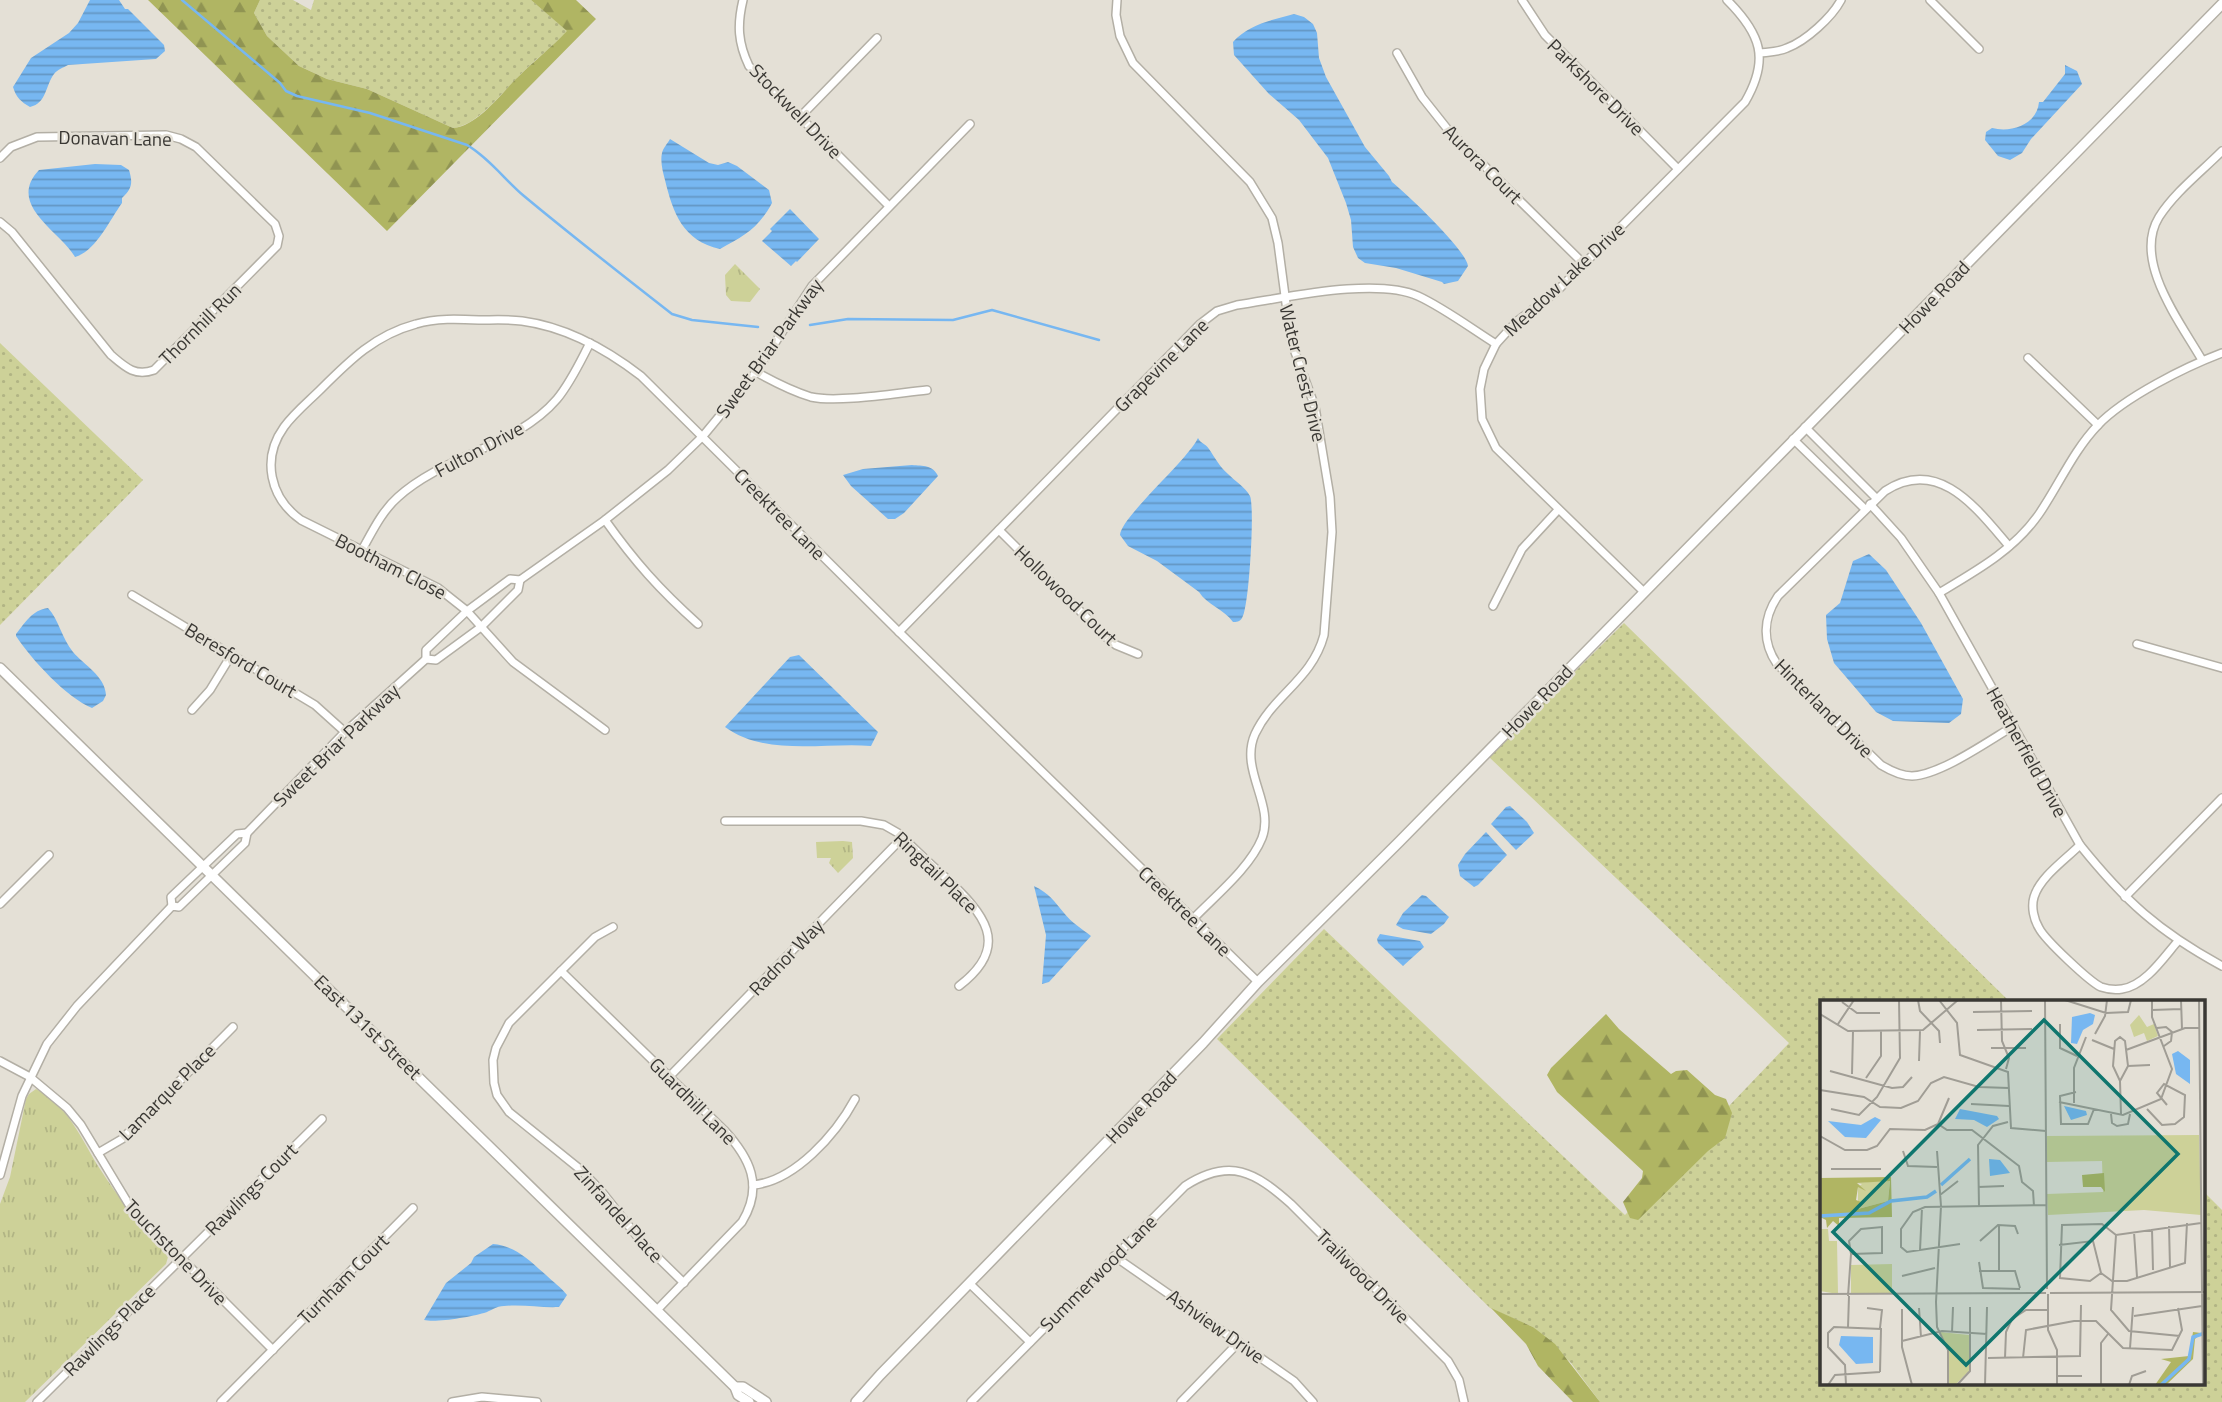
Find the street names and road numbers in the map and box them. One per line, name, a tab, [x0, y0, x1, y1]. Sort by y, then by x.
street label: Parkshore Drive	[1541, 31, 1652, 142]
street label: Stockwell Drive	[743, 56, 849, 165]
street label: Aurora Court	[1437, 117, 1530, 210]
street label: Donavan Lane	[58, 122, 172, 153]
street label: Meadow Lake Drive	[1497, 215, 1631, 343]
street label: Howe Road	[1891, 254, 1976, 340]
street label: Sweet Briar Parkway	[708, 272, 829, 424]
street label: Thornhill Run	[152, 276, 247, 371]
street label: Water Crest Drive	[1272, 301, 1335, 445]
street label: Grapevine Lane	[1107, 311, 1214, 418]
street label: Fulton Drive	[429, 413, 528, 484]
street label: Creektree Lane	[728, 461, 833, 566]
street label: Bootham Close	[331, 525, 452, 606]
street label: Hollowood Court	[1008, 538, 1125, 652]
street label: Beresford Court	[180, 615, 303, 705]
street label: Hinterland Drive	[1768, 651, 1881, 764]
street label: Howe Road	[1494, 658, 1579, 744]
street label: Sweet Briar Parkway	[266, 676, 406, 813]
street label: Heatherfield Drive	[1980, 681, 2075, 822]
street label: Ringtail Place	[888, 824, 985, 919]
street label: Creektree Lane	[1132, 859, 1239, 963]
street label: Radnor Way	[741, 912, 830, 1002]
street label: East 131st Street	[308, 967, 429, 1086]
street label: Lamarque Place	[111, 1036, 222, 1147]
street label: Guardhill Lane	[643, 1050, 744, 1151]
street label: Howe Road	[1098, 1064, 1183, 1150]
street label: Rawlings Court	[198, 1135, 304, 1242]
street label: Zinfandel Place	[568, 1159, 671, 1269]
street label: Touchstone Drive	[118, 1192, 235, 1311]
street label: Summerwood Lane	[1032, 1207, 1163, 1338]
street label: Trailwood Drive	[1310, 1222, 1417, 1329]
street label: Turnham Court	[290, 1226, 395, 1331]
street label: Rawlings Place	[56, 1277, 161, 1382]
street label: Ashview Drive	[1162, 1281, 1271, 1370]

